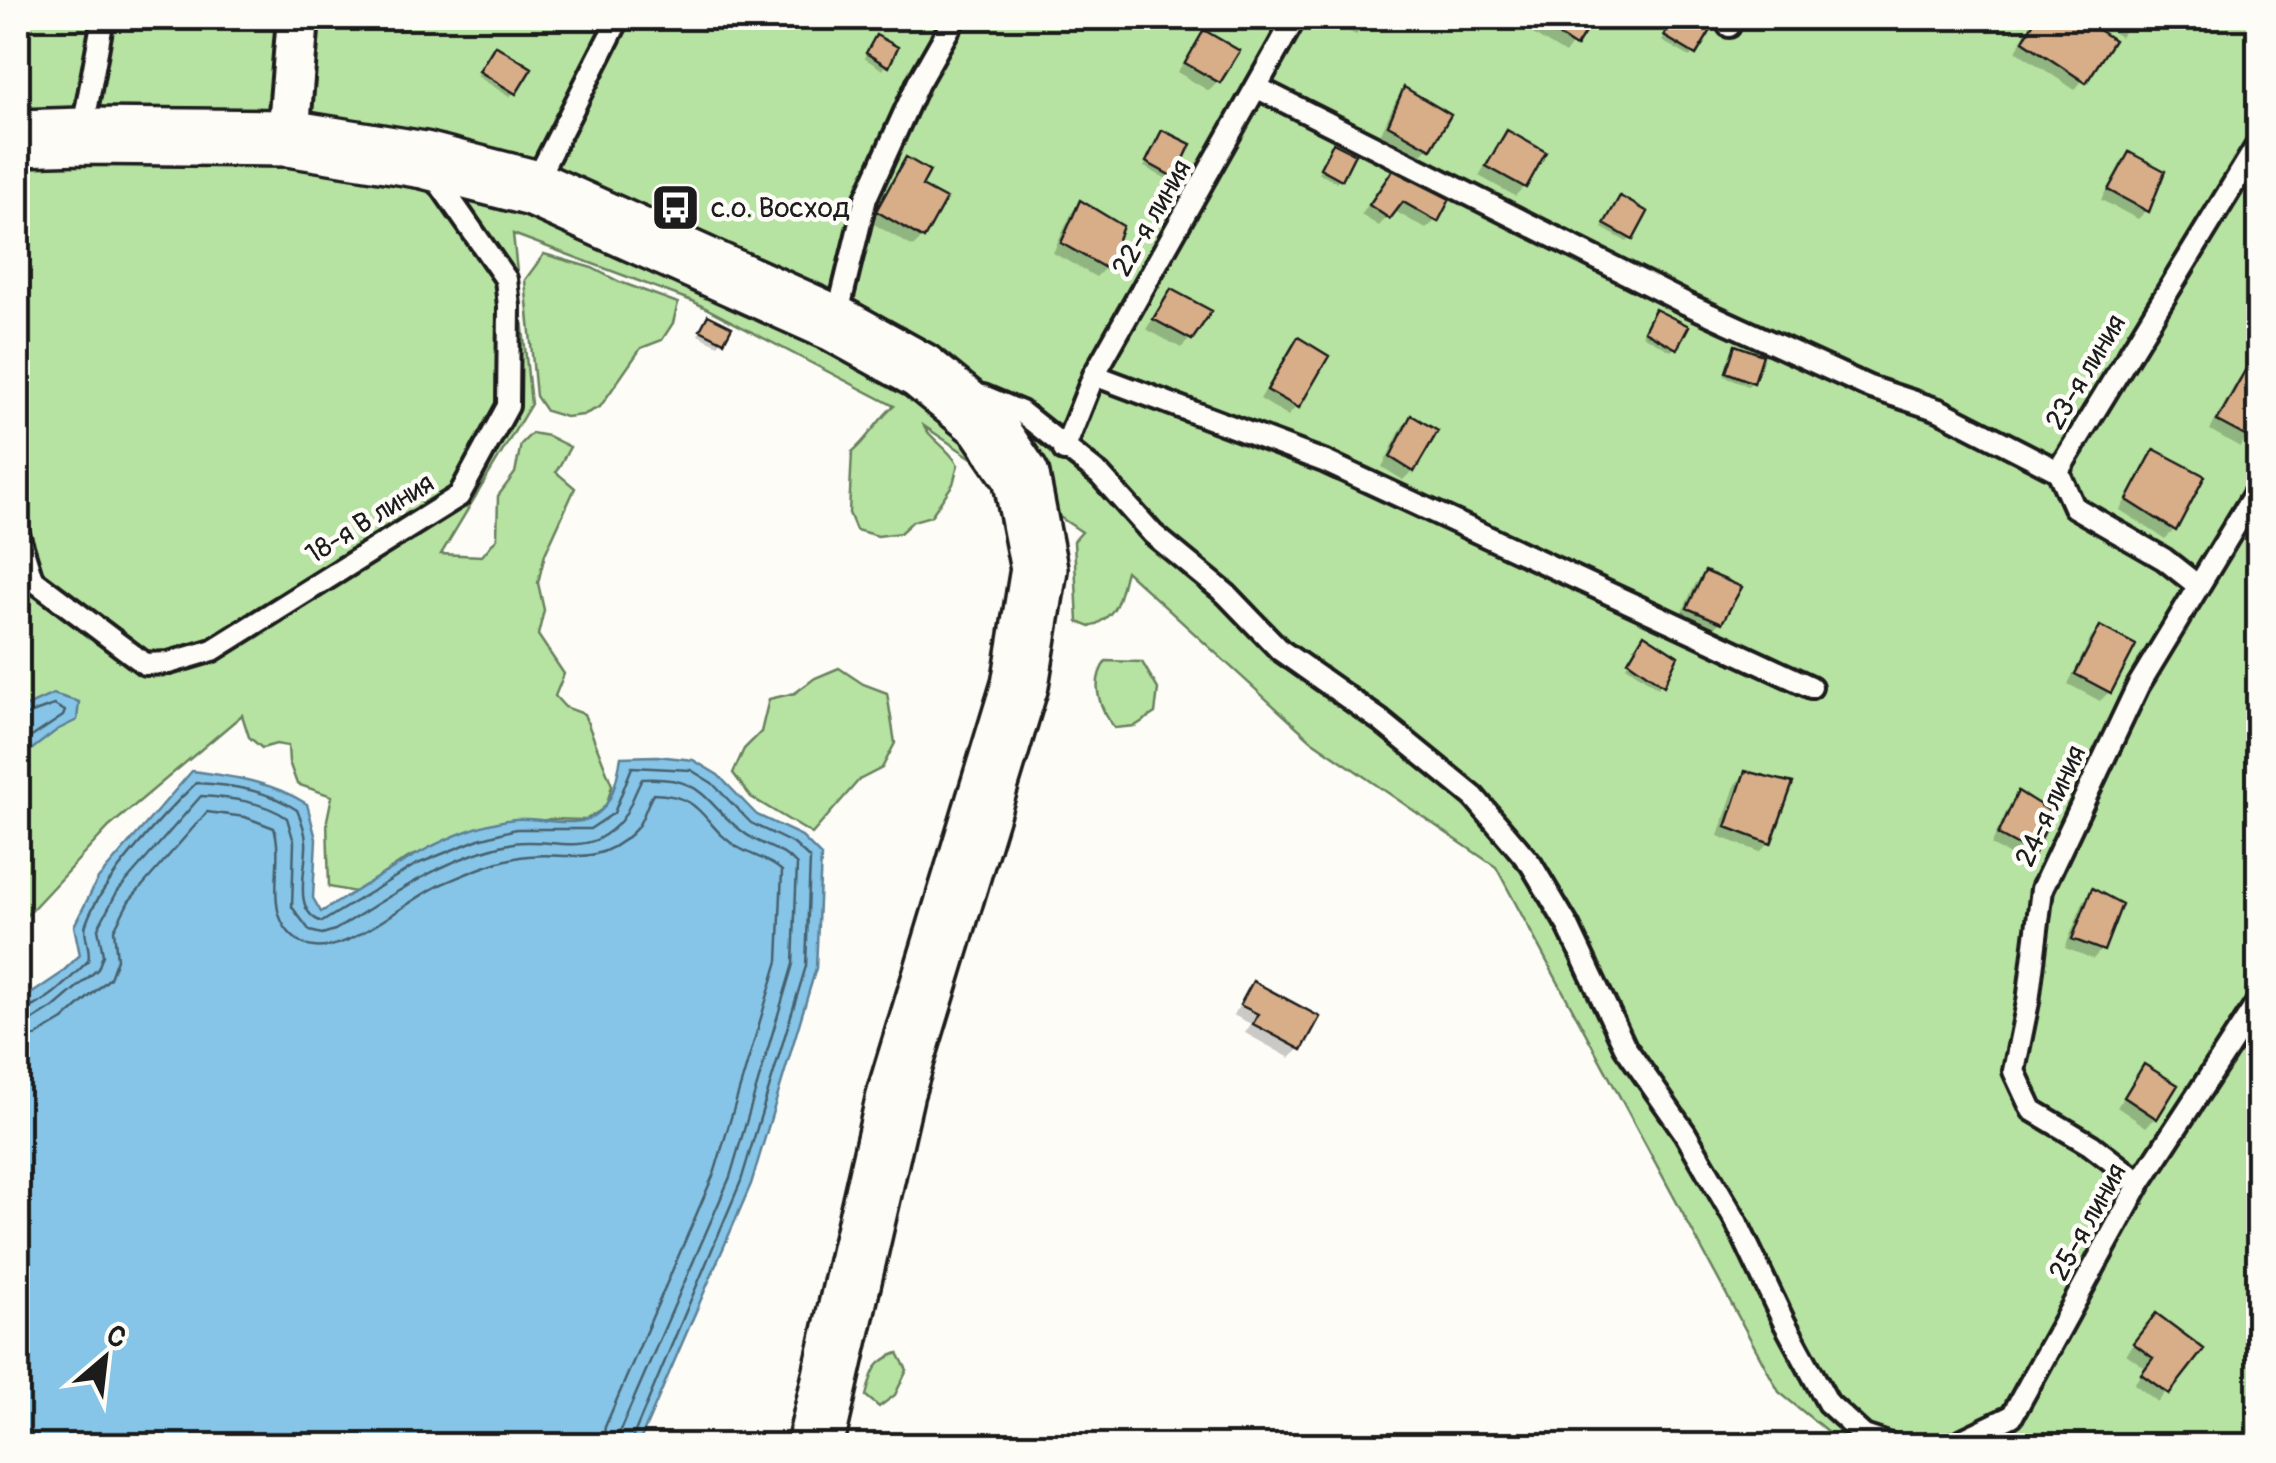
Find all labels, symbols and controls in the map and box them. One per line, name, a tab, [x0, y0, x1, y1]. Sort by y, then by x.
street label: 22-я линия	[1105, 153, 1199, 283]
bus stop icon: с.о. Восход	[650, 182, 702, 234]
place label: с.о. Восход	[711, 191, 850, 226]
street label: 23-я линия	[2038, 308, 2134, 436]
street label: 18-я В линия	[299, 466, 441, 572]
street label: 24-я линия	[2008, 740, 2094, 872]
street label: 25-я линия	[2041, 1157, 2135, 1287]
north arrow	[55, 1308, 155, 1408]
text: С	[100, 1318, 132, 1357]

